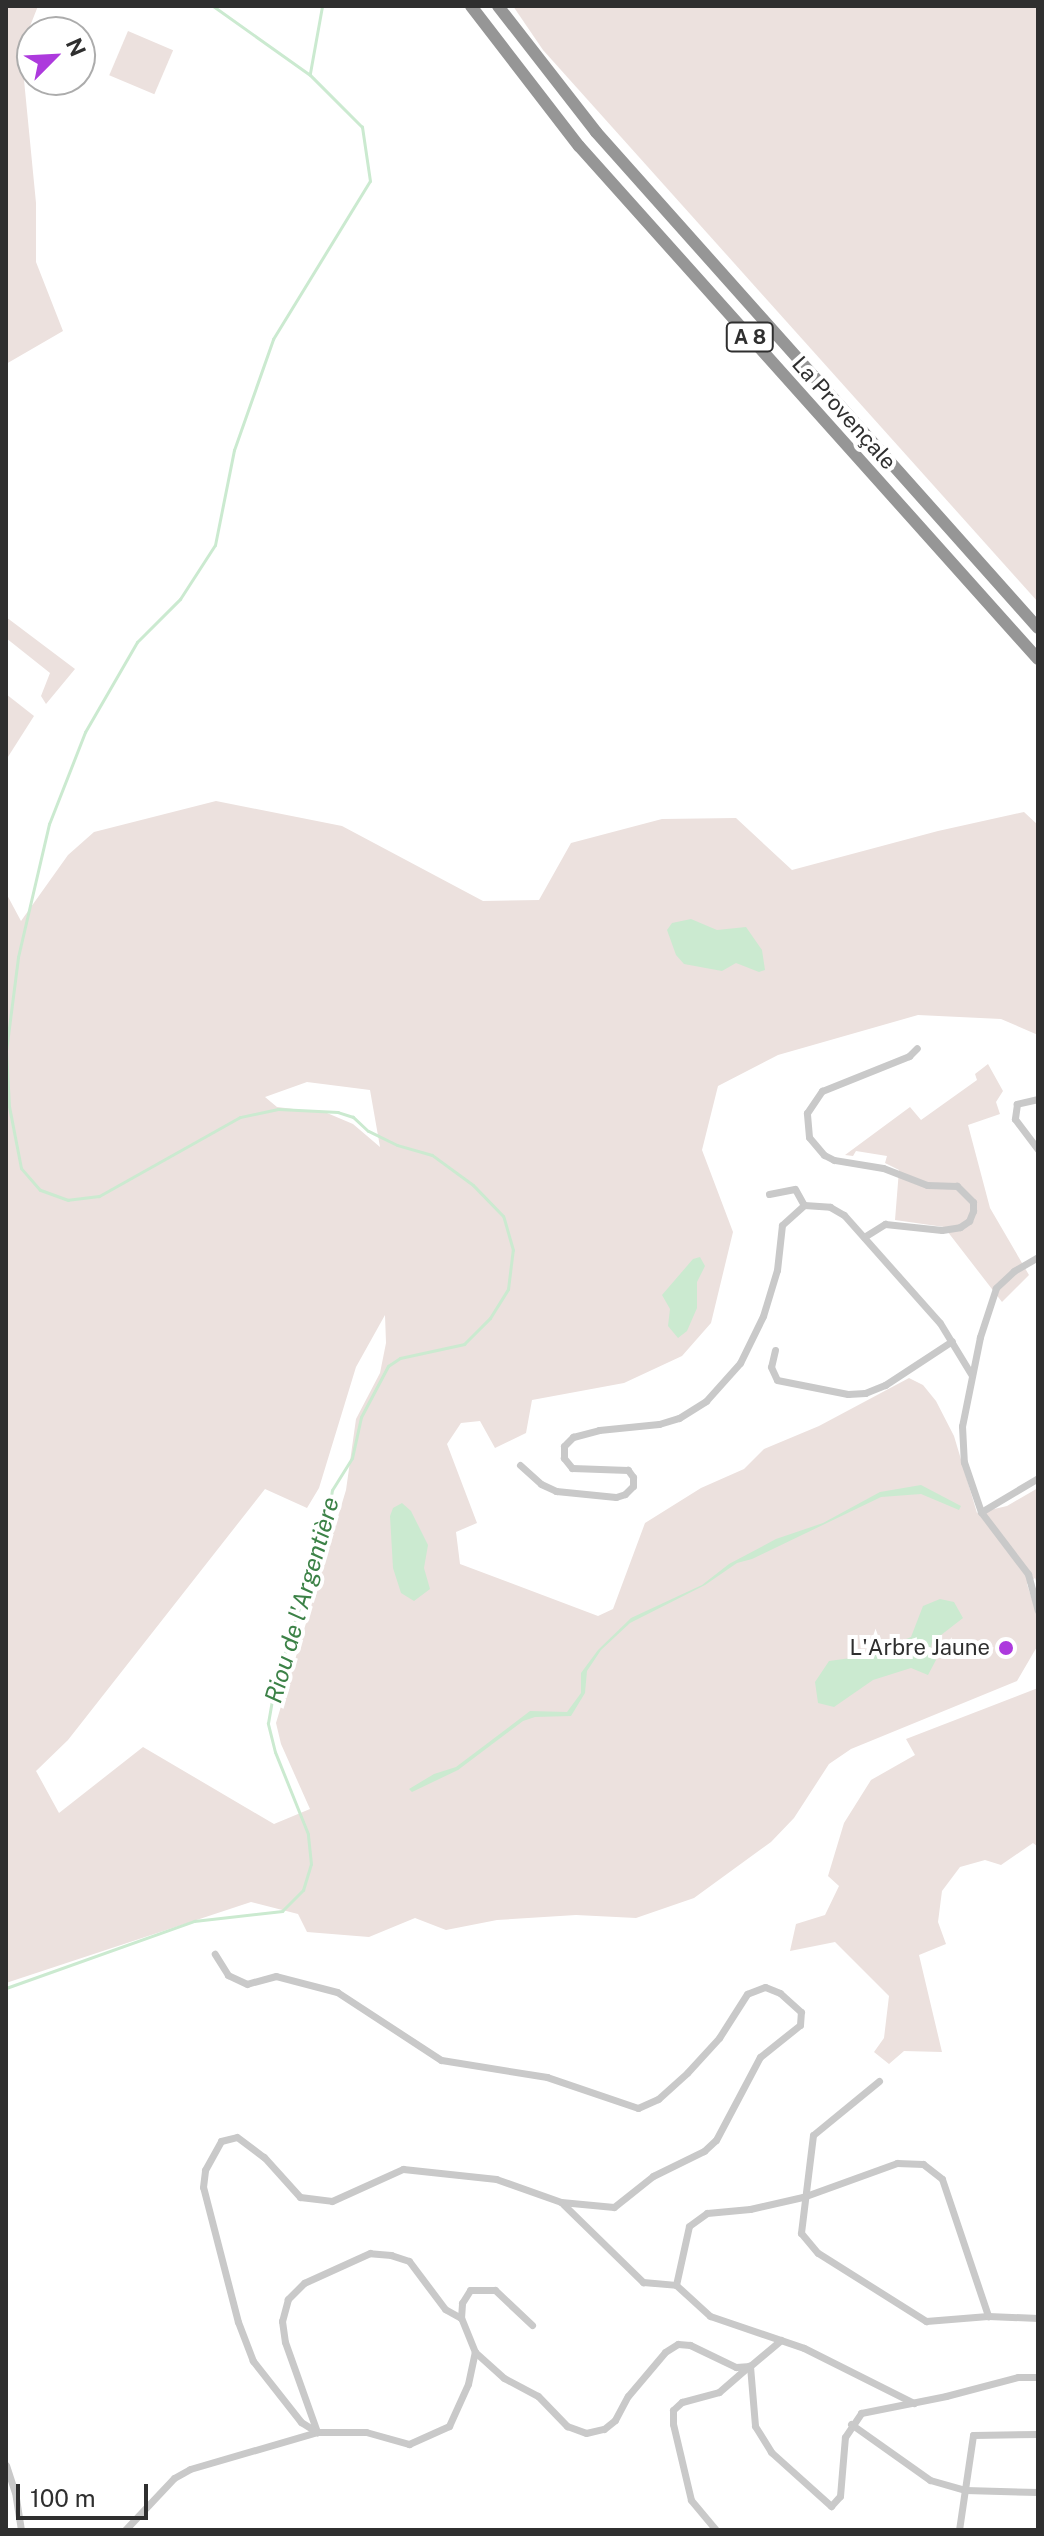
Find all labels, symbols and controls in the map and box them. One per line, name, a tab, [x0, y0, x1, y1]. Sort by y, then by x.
north arrow	[16, 16, 96, 96]
text: N	[61, 34, 91, 60]
road number: A 8	[724, 321, 776, 353]
street label: La Provençale	[786, 351, 902, 475]
water label: Riou de l'Argentière	[259, 1494, 345, 1706]
place label: L'Arbre Jaune	[849, 1635, 990, 1661]
marker: L'Arbre Jaune	[997, 1639, 1015, 1657]
scale bar	[20, 2468, 152, 2518]
text: 100 m	[30, 2484, 96, 2512]

